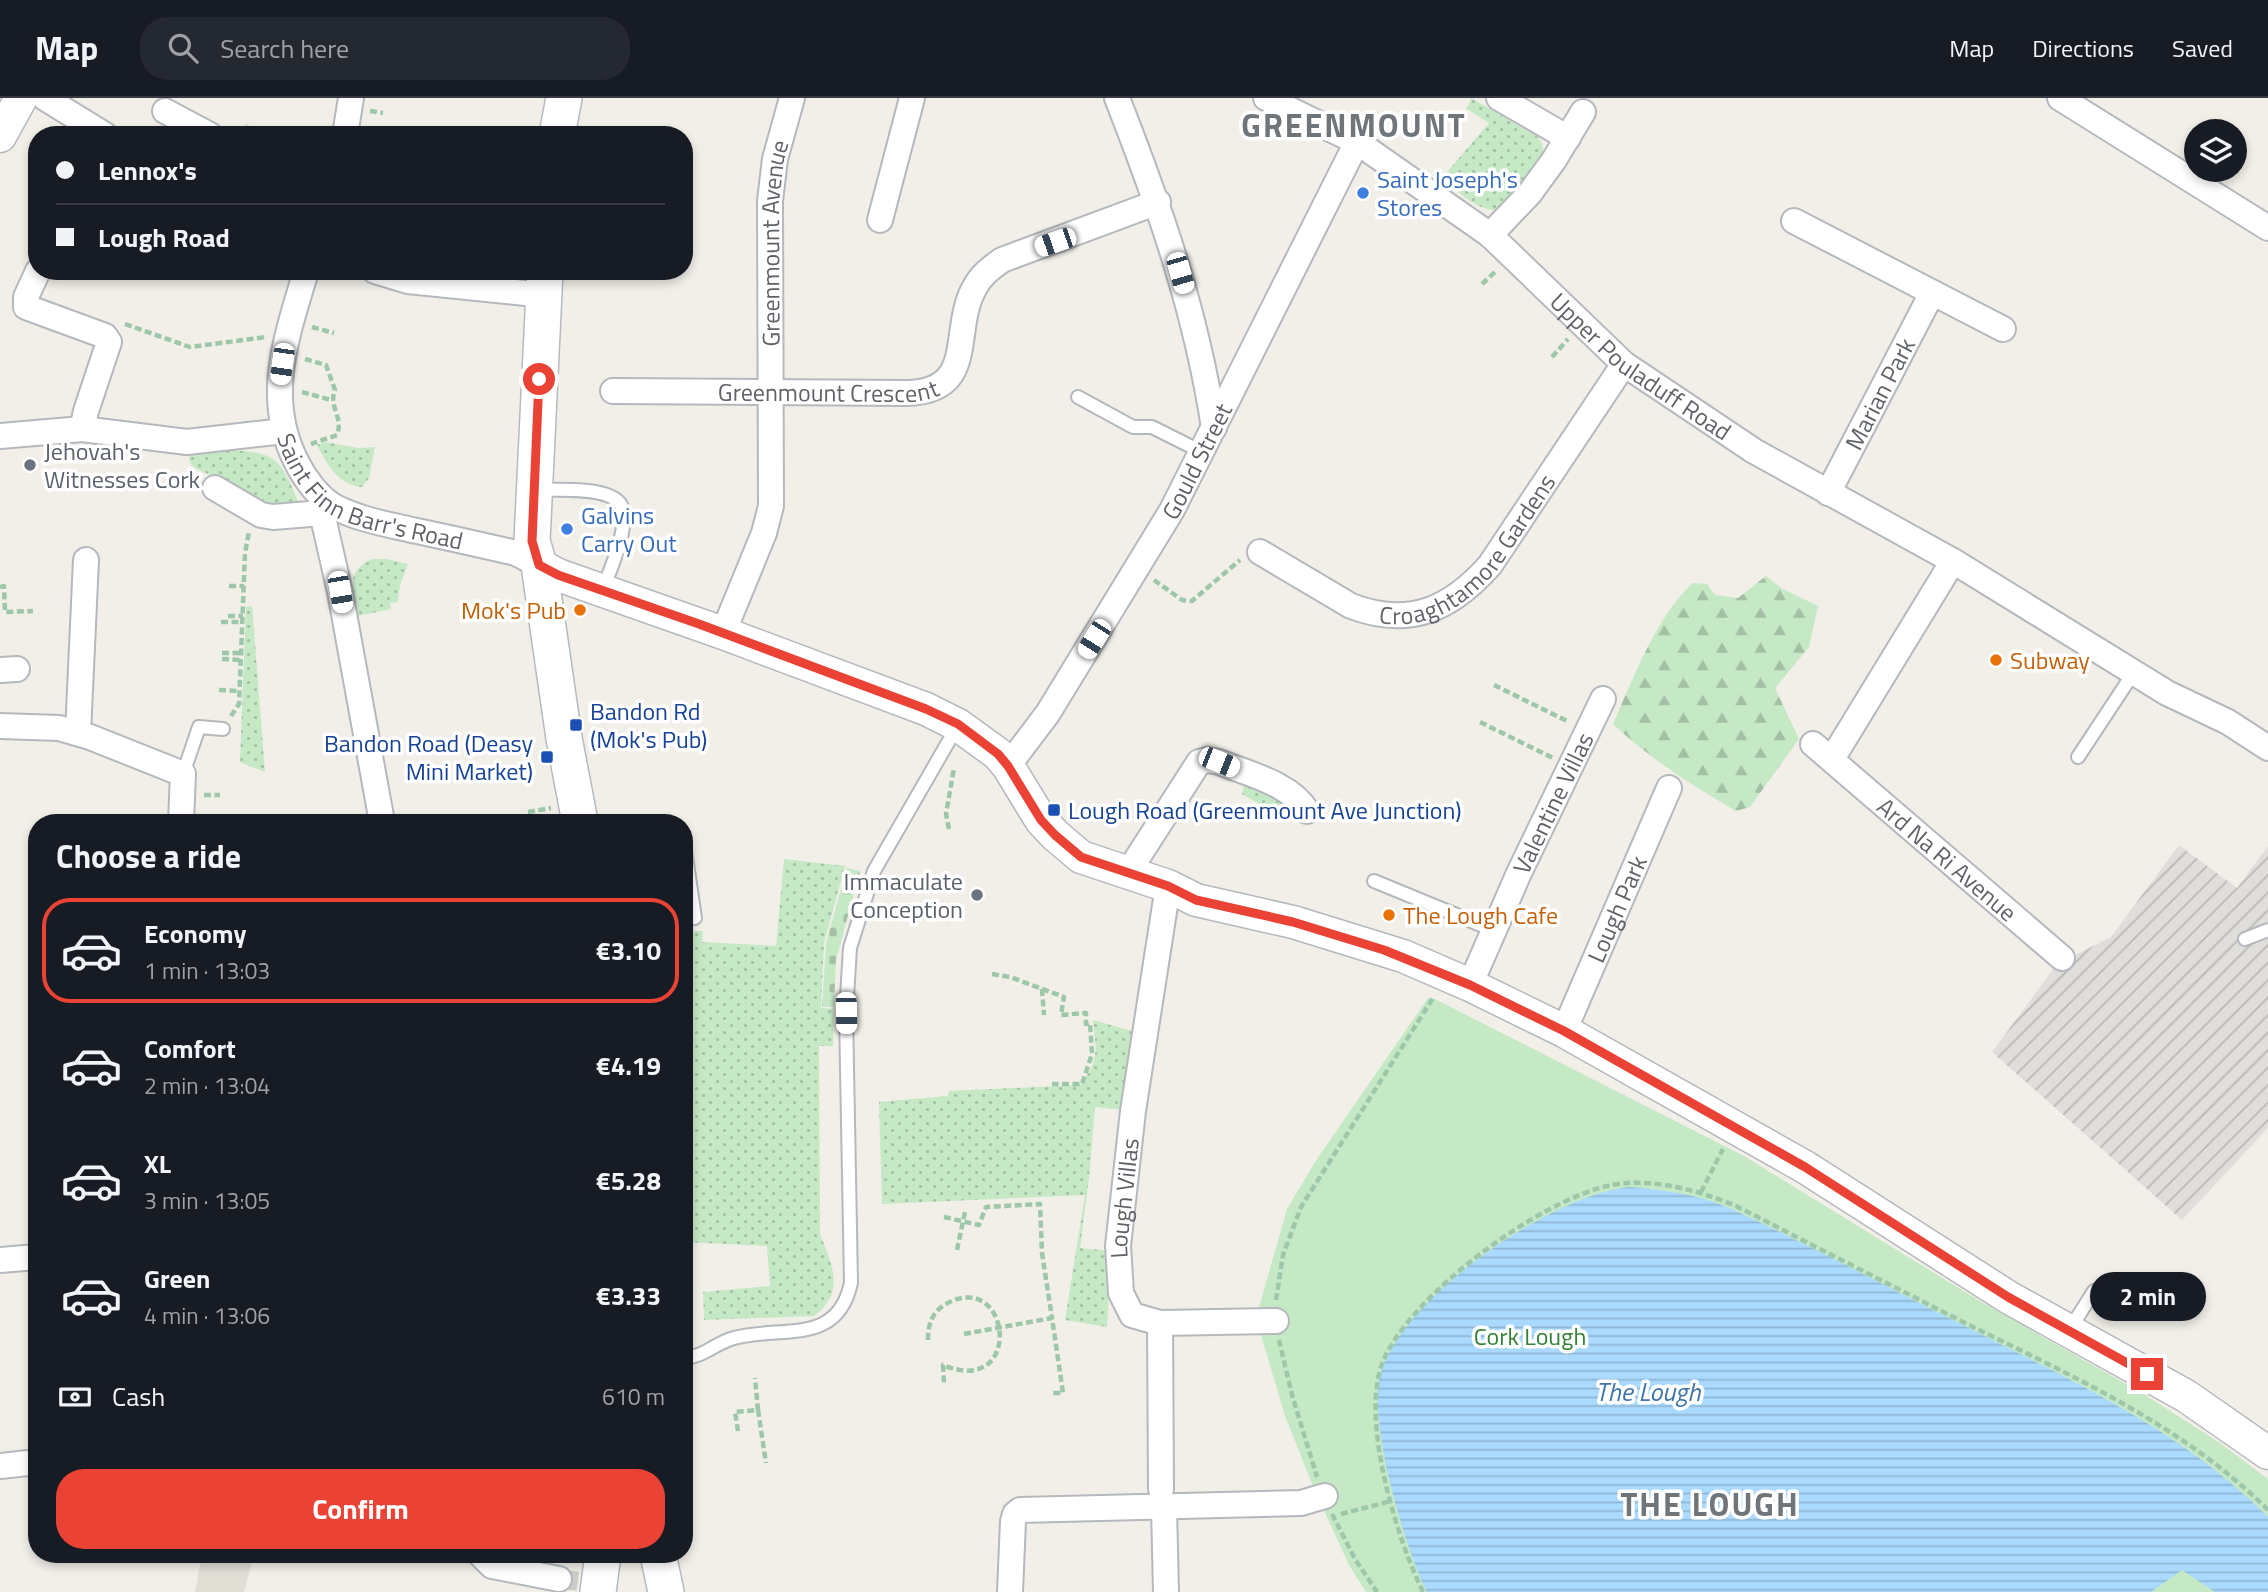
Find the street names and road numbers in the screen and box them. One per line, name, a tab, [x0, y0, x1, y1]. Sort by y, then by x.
street label: Greenmount Avenue	[752, 136, 798, 347]
street label: Upper Pouladuff Road	[1542, 284, 1739, 449]
street label: Marian Park	[1836, 331, 1924, 456]
street label: Greenmount Crescent	[718, 370, 945, 411]
street label: Gould Street	[1152, 396, 1241, 526]
street label: Saint Finn Barr's Road	[268, 428, 467, 558]
street label: Croaghtamore Gardens	[1377, 466, 1564, 633]
street label: Valentine Villas	[1503, 726, 1602, 880]
street label: Ard Na Ri Avenue	[1869, 789, 2025, 930]
street label: Lough Park	[1578, 849, 1656, 968]
street label: Lough Villas	[1100, 1136, 1148, 1259]

